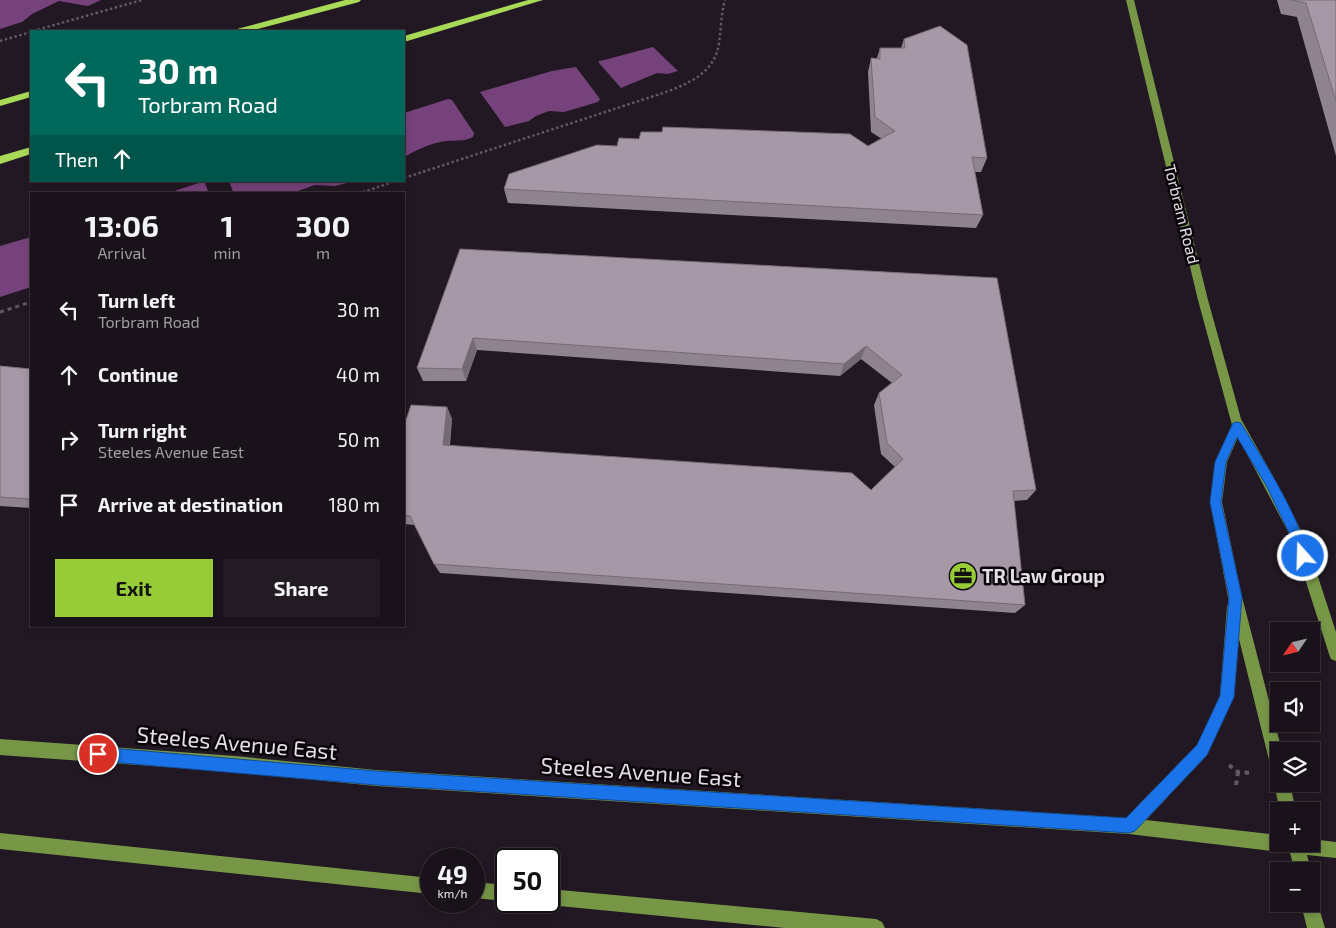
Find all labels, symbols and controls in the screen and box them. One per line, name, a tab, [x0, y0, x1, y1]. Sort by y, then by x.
text: 30 m	[138, 49, 218, 91]
icon: left	[55, 50, 120, 115]
text: Torbram Road	[138, 91, 278, 117]
icon: ahead	[108, 145, 136, 173]
text: Then	[55, 148, 98, 171]
street label: Torbram Road	[1161, 162, 1204, 266]
text: 13:06	[85, 207, 159, 243]
text: 1	[221, 207, 234, 243]
text: 300	[295, 207, 350, 243]
text: Arrival	[97, 243, 146, 262]
text: min	[214, 243, 241, 262]
text: m	[316, 243, 330, 262]
text: Turn left	[98, 289, 175, 312]
icon: left	[55, 296, 83, 324]
text: 30 m	[337, 298, 380, 321]
text: Torbram Road	[98, 312, 200, 331]
icon: ahead	[55, 361, 83, 389]
text: Continue	[98, 363, 178, 386]
text: 40 m	[336, 363, 380, 386]
text: Turn right	[98, 419, 186, 442]
icon: right	[55, 426, 83, 454]
text: 50 m	[337, 428, 380, 451]
text: Steeles Avenue East	[98, 442, 244, 461]
icon: arrive	[55, 491, 83, 519]
text: Arrive at destination	[98, 493, 283, 516]
text: 180 m	[329, 493, 380, 516]
position arrow	[1276, 529, 1328, 581]
button: Exit	[55, 559, 213, 617]
button: Share	[223, 559, 380, 617]
office icon: TR Law Group	[948, 561, 978, 591]
place label: TR Law Group	[982, 564, 1105, 587]
north arrow	[1270, 622, 1320, 672]
map controls	[1270, 622, 1320, 912]
button: sound	[1270, 682, 1320, 732]
street label: Steeles Avenue East	[136, 720, 338, 764]
pin	[77, 733, 119, 775]
icon: arrive	[84, 740, 112, 768]
button: layers	[1270, 742, 1320, 792]
street label: Steeles Avenue East	[540, 751, 742, 791]
button: +	[1270, 802, 1320, 852]
speed limit sign: 50	[495, 848, 560, 913]
text: 49	[437, 859, 468, 889]
button: −	[1270, 862, 1320, 912]
text: km/h	[438, 886, 467, 900]

